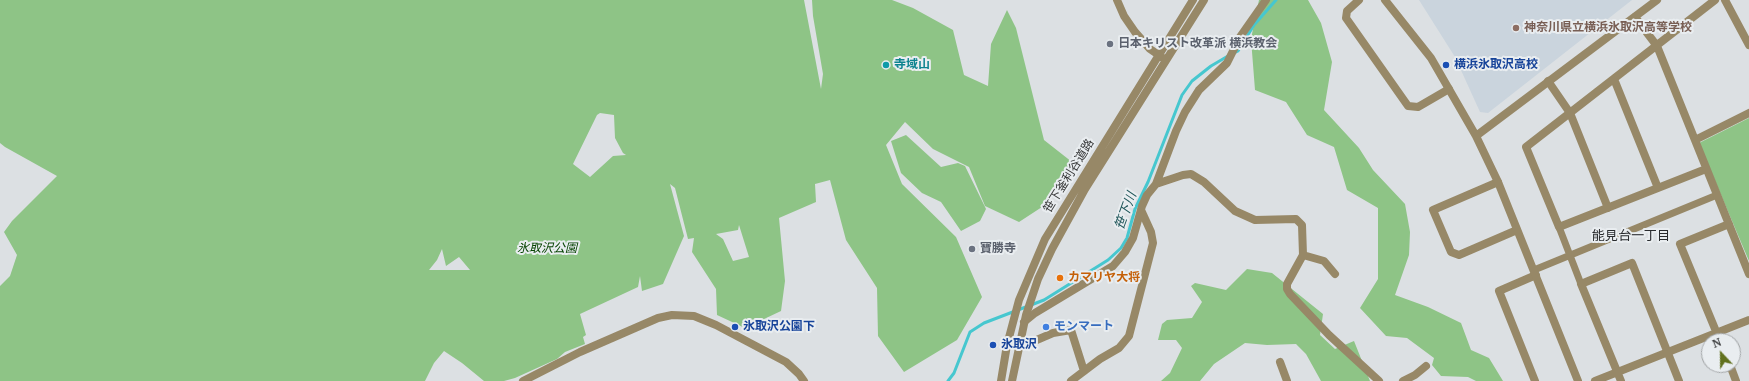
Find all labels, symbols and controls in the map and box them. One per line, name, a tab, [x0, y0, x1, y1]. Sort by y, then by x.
place label: 神奈川県立横浜氷取沢高等学校	[1524, 21, 1692, 35]
marker: 神奈川県立横浜氷取沢高等学校	[1511, 23, 1521, 33]
place label: 日本キリスト改革派 横浜教会	[1118, 37, 1277, 51]
marker: 日本キリスト改革派 横浜教会	[1105, 39, 1115, 49]
place label: 寺域山	[894, 58, 930, 72]
place label: 横浜氷取沢高校	[1454, 58, 1538, 72]
marker: 寺域山	[881, 60, 891, 70]
marker: 横浜氷取沢高校	[1441, 60, 1451, 70]
street label: 笹下釜利谷道路	[1041, 137, 1097, 215]
water label: 笹下川	[1112, 190, 1140, 232]
district label: 能見台一丁目	[1592, 228, 1670, 244]
park label: 氷取沢公園	[517, 242, 577, 256]
place label: 寶勝寺	[980, 242, 1016, 256]
marker: 寶勝寺	[967, 244, 977, 254]
place label: カマリヤ大将	[1068, 271, 1140, 285]
marker: カマリヤ大将	[1055, 273, 1065, 283]
place label: 氷取沢公園下	[743, 320, 815, 334]
place label: モンマート	[1054, 320, 1114, 334]
marker: 氷取沢公園下	[730, 322, 740, 332]
marker: モンマート	[1041, 322, 1051, 332]
north arrow	[1701, 333, 1741, 373]
text: N	[1710, 335, 1723, 351]
place label: 氷取沢	[1001, 338, 1037, 352]
marker: 氷取沢	[988, 340, 998, 350]

